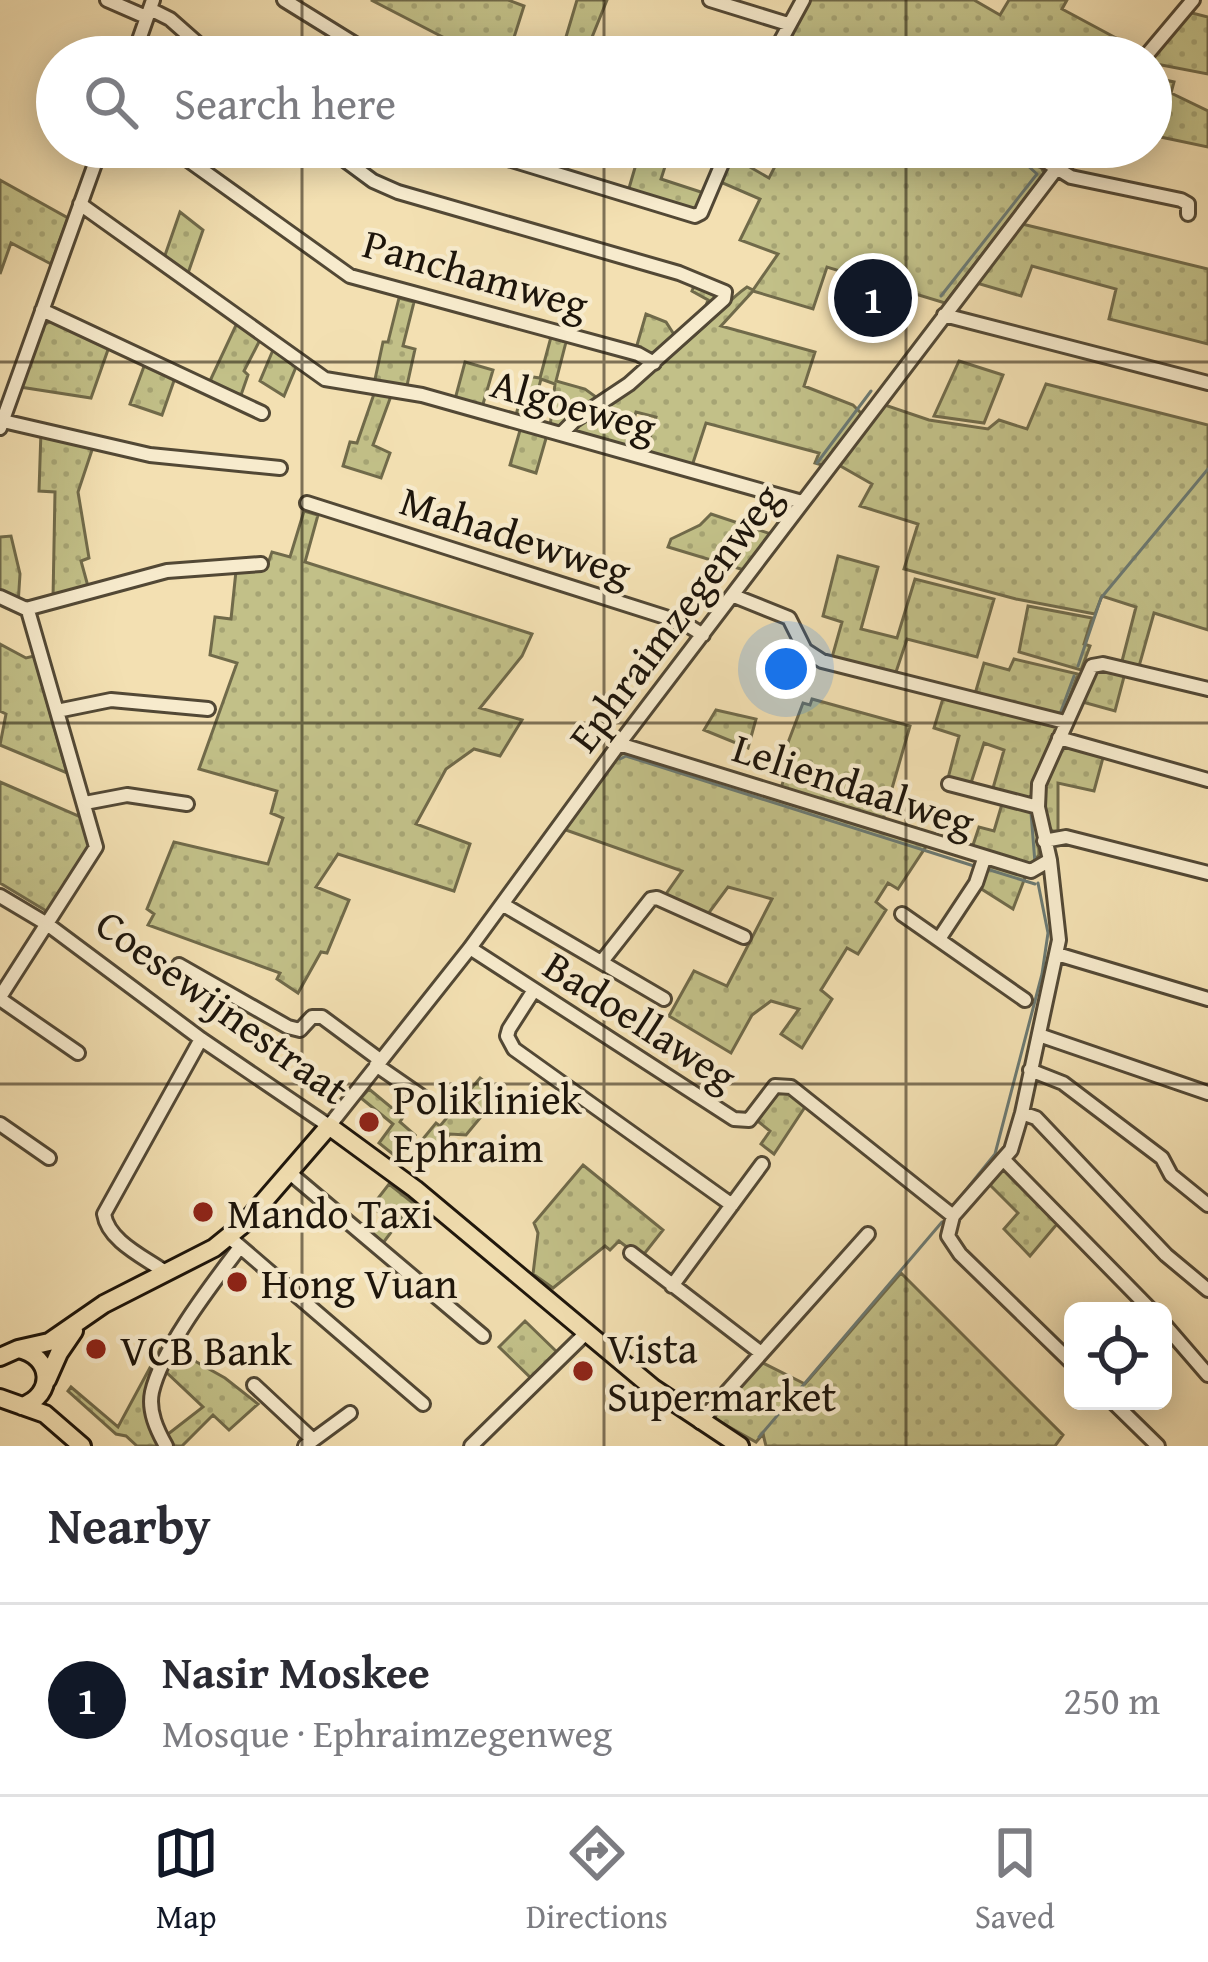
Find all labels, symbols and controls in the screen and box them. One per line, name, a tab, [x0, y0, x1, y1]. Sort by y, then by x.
search box	[36, 36, 1172, 168]
icon: search	[78, 69, 144, 135]
text: Search here	[174, 70, 396, 135]
street label: Panchamweg	[356, 212, 596, 334]
pin: 1	[834, 253, 912, 343]
street label: Algoeweg	[484, 351, 664, 457]
street label: Mahadewweg	[393, 469, 639, 601]
street label: Ephraimzegenweg	[553, 470, 795, 764]
your location	[756, 639, 816, 699]
street label: Leliendaalweg	[725, 716, 983, 852]
street label: Coesewijnestraat	[84, 893, 362, 1119]
street label: Badoellaweg	[532, 935, 750, 1105]
place label: Polikliniek Ephraim	[393, 1068, 583, 1177]
marker: Polikliniek Ephraim	[356, 1109, 382, 1135]
place label: Mando Taxi	[227, 1182, 433, 1243]
marker: Mando Taxi	[190, 1199, 216, 1225]
place label: Hong Vuan	[261, 1252, 458, 1313]
marker: Hong Vuan	[224, 1269, 250, 1295]
map controls	[1064, 1302, 1172, 1410]
button: locate	[1064, 1302, 1172, 1410]
place label: Vista Supermarket	[607, 1317, 837, 1426]
place label: VCB Bank	[120, 1319, 293, 1380]
marker: VCB Bank	[83, 1336, 109, 1362]
marker: Vista Supermarket	[570, 1358, 596, 1384]
text: Nearby	[48, 1487, 211, 1562]
text: Nasir Moskee	[162, 1639, 430, 1704]
text: 1	[77, 1671, 97, 1728]
text: 250 m	[1063, 1671, 1160, 1728]
text: Mosque · Ephraimzegenweg	[162, 1704, 612, 1761]
tab: Map	[153, 1820, 219, 1940]
tab: Directions	[526, 1820, 668, 1940]
tab: Saved	[975, 1820, 1055, 1940]

